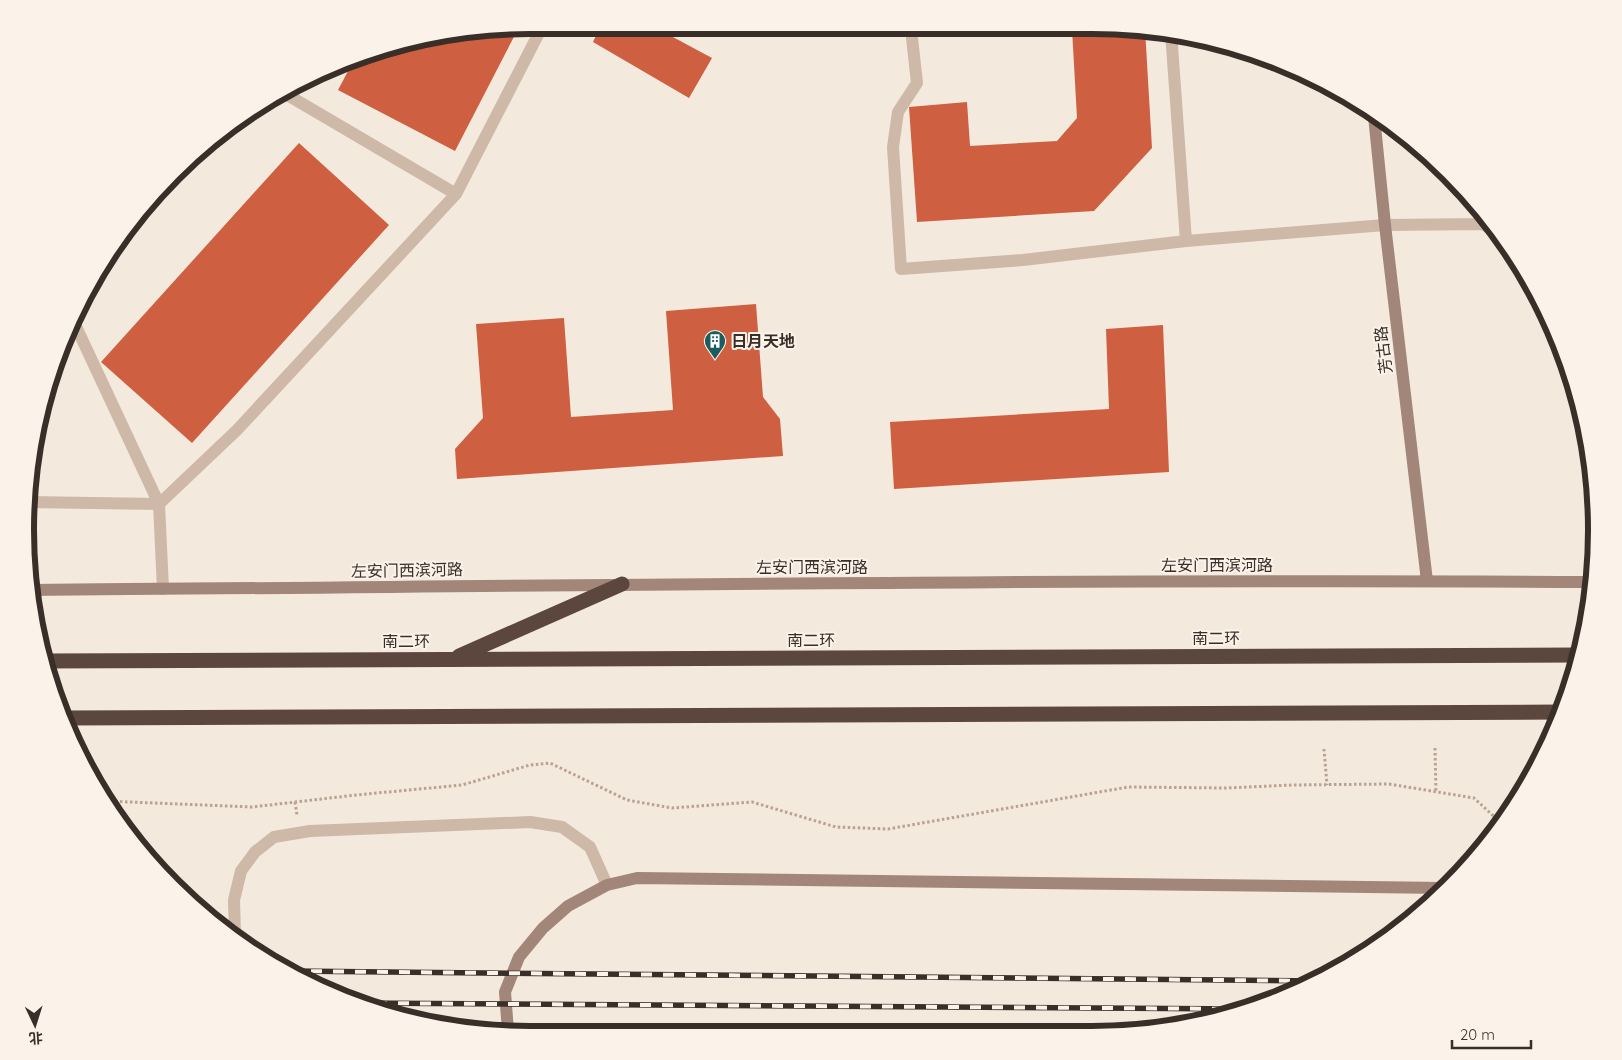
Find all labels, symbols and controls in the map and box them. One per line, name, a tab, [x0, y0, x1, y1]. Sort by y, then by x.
street label: 芳古路	[1370, 325, 1396, 375]
building icon: 日月天地	[703, 329, 727, 360]
place label: 日月天地	[731, 331, 795, 351]
street label: 左安门西滨河路	[1161, 555, 1273, 575]
street label: 左安门西滨河路	[756, 557, 868, 577]
street label: 左安门西滨河路	[351, 559, 463, 581]
street label: 南二环	[1192, 628, 1240, 648]
street label: 南二环	[787, 630, 835, 650]
street label: 南二环	[382, 631, 430, 651]
north arrow	[10, 1000, 60, 1050]
scale bar	[1452, 1018, 1531, 1050]
text: 20 m	[1460, 1025, 1495, 1044]
text: 北	[28, 1029, 44, 1047]

